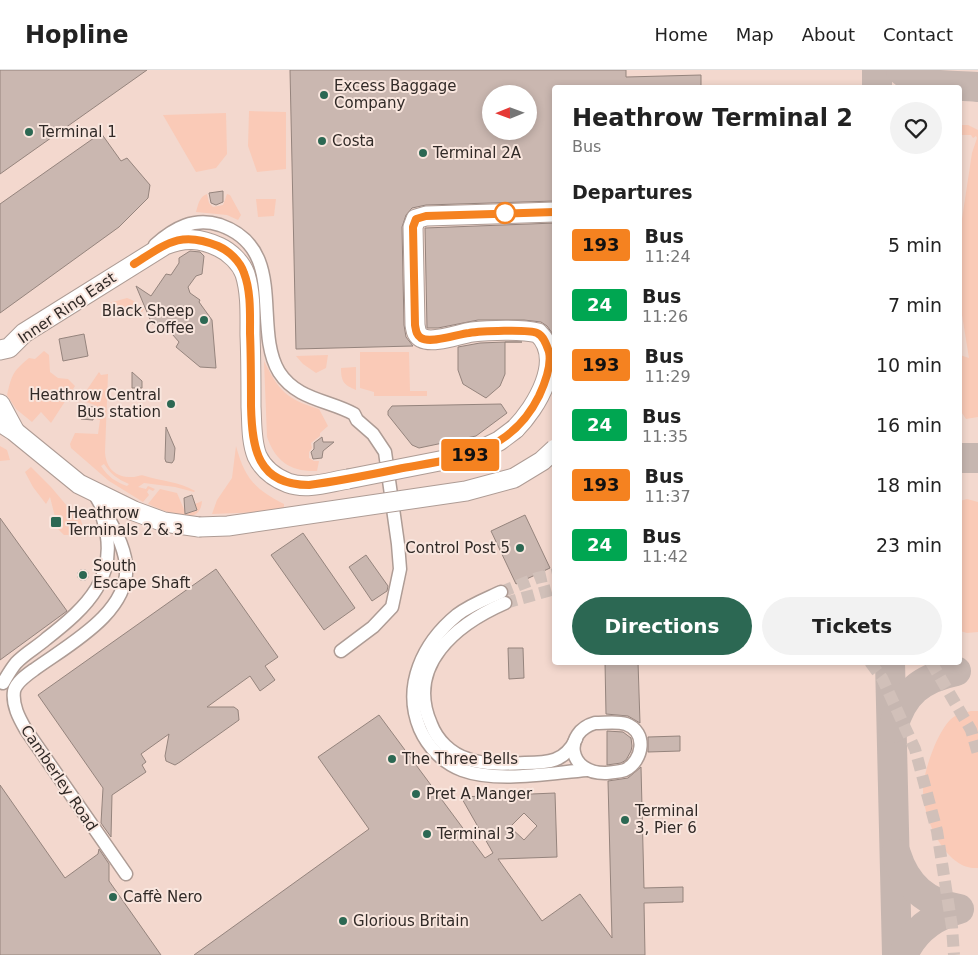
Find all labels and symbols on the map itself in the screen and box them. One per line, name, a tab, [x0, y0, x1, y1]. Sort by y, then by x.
place label: Excess Baggage Company	[334, 77, 456, 112]
north arrow	[482, 85, 538, 140]
marker: Excess Baggage Company	[318, 89, 330, 101]
place label: Terminal 1	[38, 123, 117, 141]
marker: Terminal 1	[23, 126, 35, 138]
place label: Costa	[332, 132, 375, 150]
marker: Costa	[316, 135, 328, 147]
place label: Terminal 2A	[432, 144, 522, 162]
marker: Terminal 2A	[417, 147, 429, 159]
unlabelled marker	[494, 202, 516, 224]
street label: Inner Ring East	[15, 269, 120, 347]
place label: Black Sheep Coffee	[102, 302, 194, 337]
marker: Black Sheep Coffee	[198, 314, 210, 326]
place label: Heathrow Central Bus station	[29, 386, 161, 421]
marker: Heathrow Central Bus station	[165, 398, 177, 410]
line badge: 193	[441, 439, 499, 471]
place label: Heathrow Terminals 2 & 3	[66, 504, 183, 539]
marker: Heathrow Terminals 2 & 3	[49, 515, 63, 529]
place label: Control Post 5	[405, 539, 510, 557]
marker: Control Post 5	[514, 542, 526, 554]
place label: South Escape Shaft	[93, 557, 190, 592]
marker: South Escape Shaft	[77, 569, 89, 581]
street label: Camberley Road	[17, 722, 101, 834]
place label: The Three Bells	[401, 750, 518, 768]
marker: The Three Bells	[386, 753, 398, 765]
place label: Pret A Manger	[426, 785, 533, 803]
marker: Pret A Manger	[410, 788, 422, 800]
place label: Terminal 3, Pier 6	[634, 802, 698, 837]
marker: Terminal 3, Pier 6	[619, 814, 631, 826]
place label: Terminal 3	[436, 825, 515, 843]
marker: Terminal 3	[421, 828, 433, 840]
place label: Caffè Nero	[123, 888, 202, 906]
marker: Caffè Nero	[107, 891, 119, 903]
place label: Glorious Britain	[353, 912, 469, 930]
marker: Glorious Britain	[337, 915, 349, 927]

